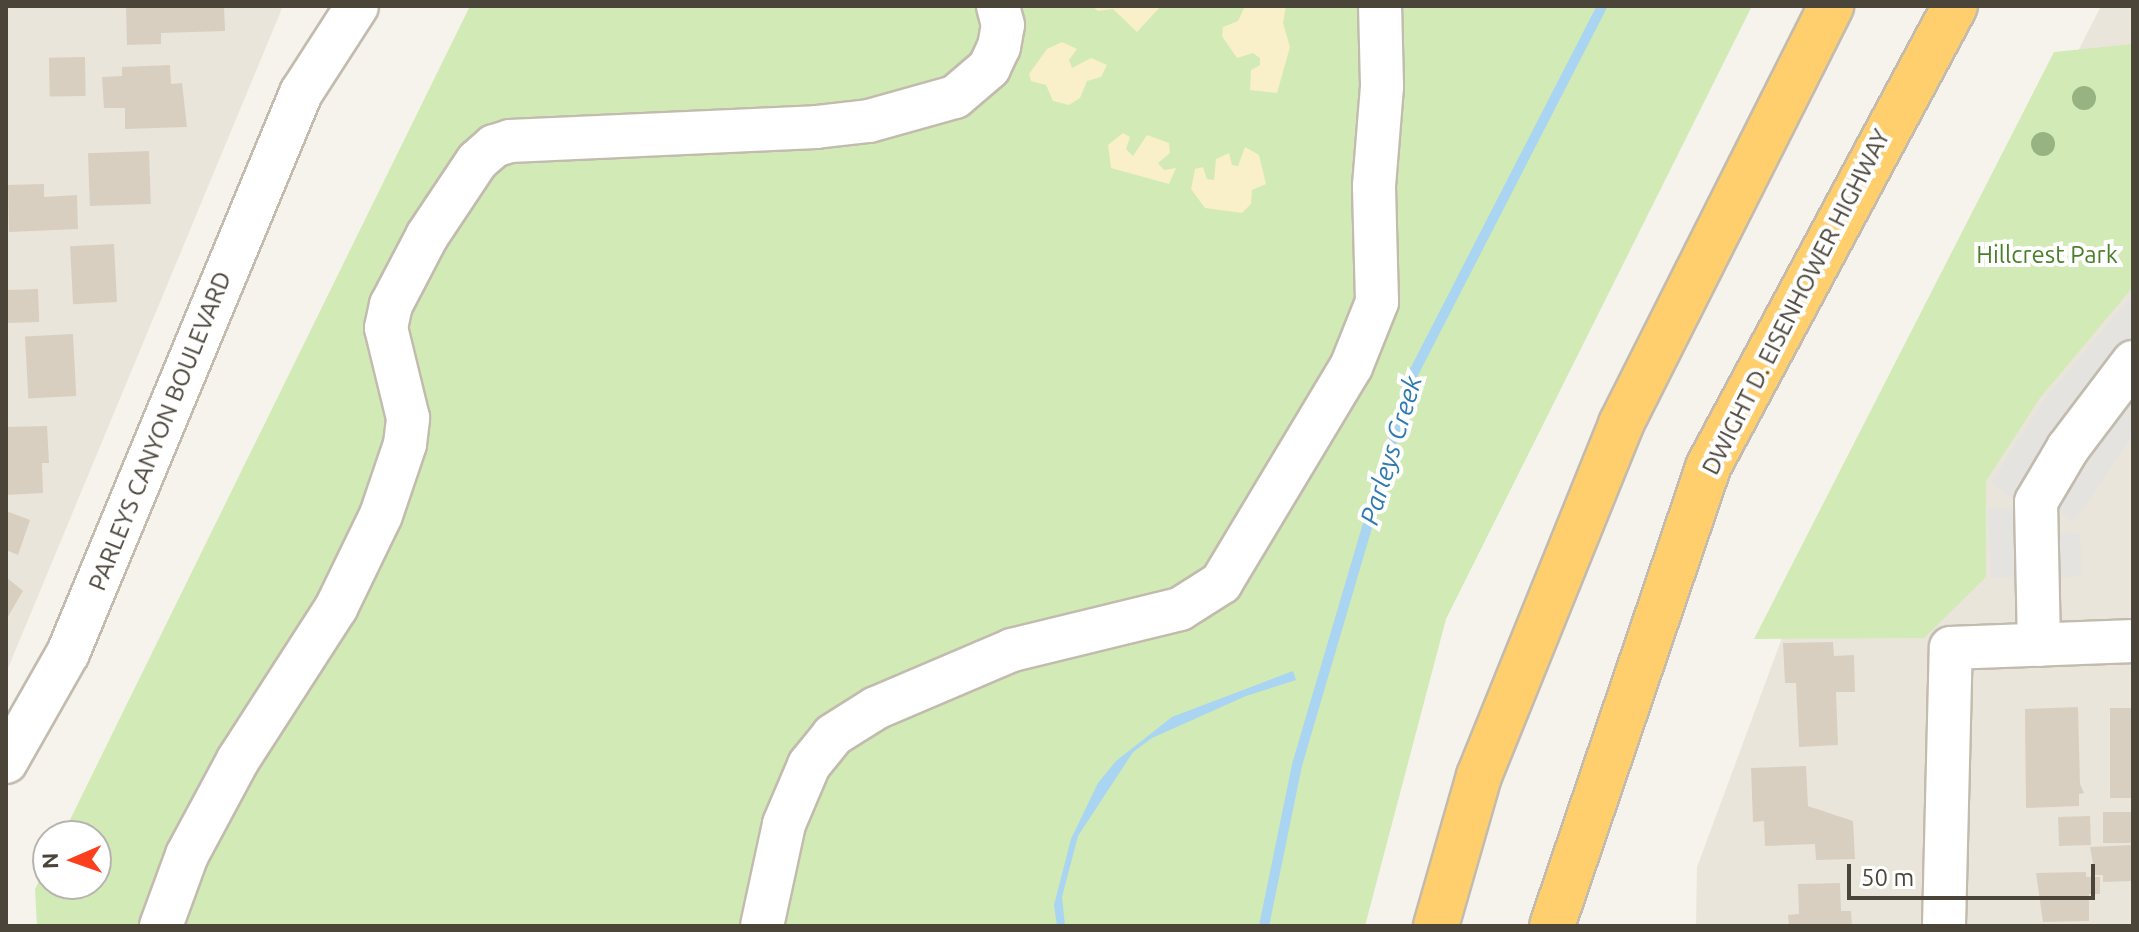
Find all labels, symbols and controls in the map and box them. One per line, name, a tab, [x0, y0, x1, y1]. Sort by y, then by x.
street label: DWIGHT D. EISENHOWER HIGHWAY	[1696, 125, 1896, 479]
park label: Hillcrest Park	[1976, 241, 2118, 269]
street label: PARLEYS CANYON BOULEVARD	[83, 267, 237, 595]
water label: Parleys Creek	[1354, 372, 1428, 528]
north arrow	[32, 820, 112, 900]
scale bar	[1851, 848, 2099, 898]
text: N	[37, 852, 62, 869]
text: 50 m	[1861, 864, 1914, 891]

